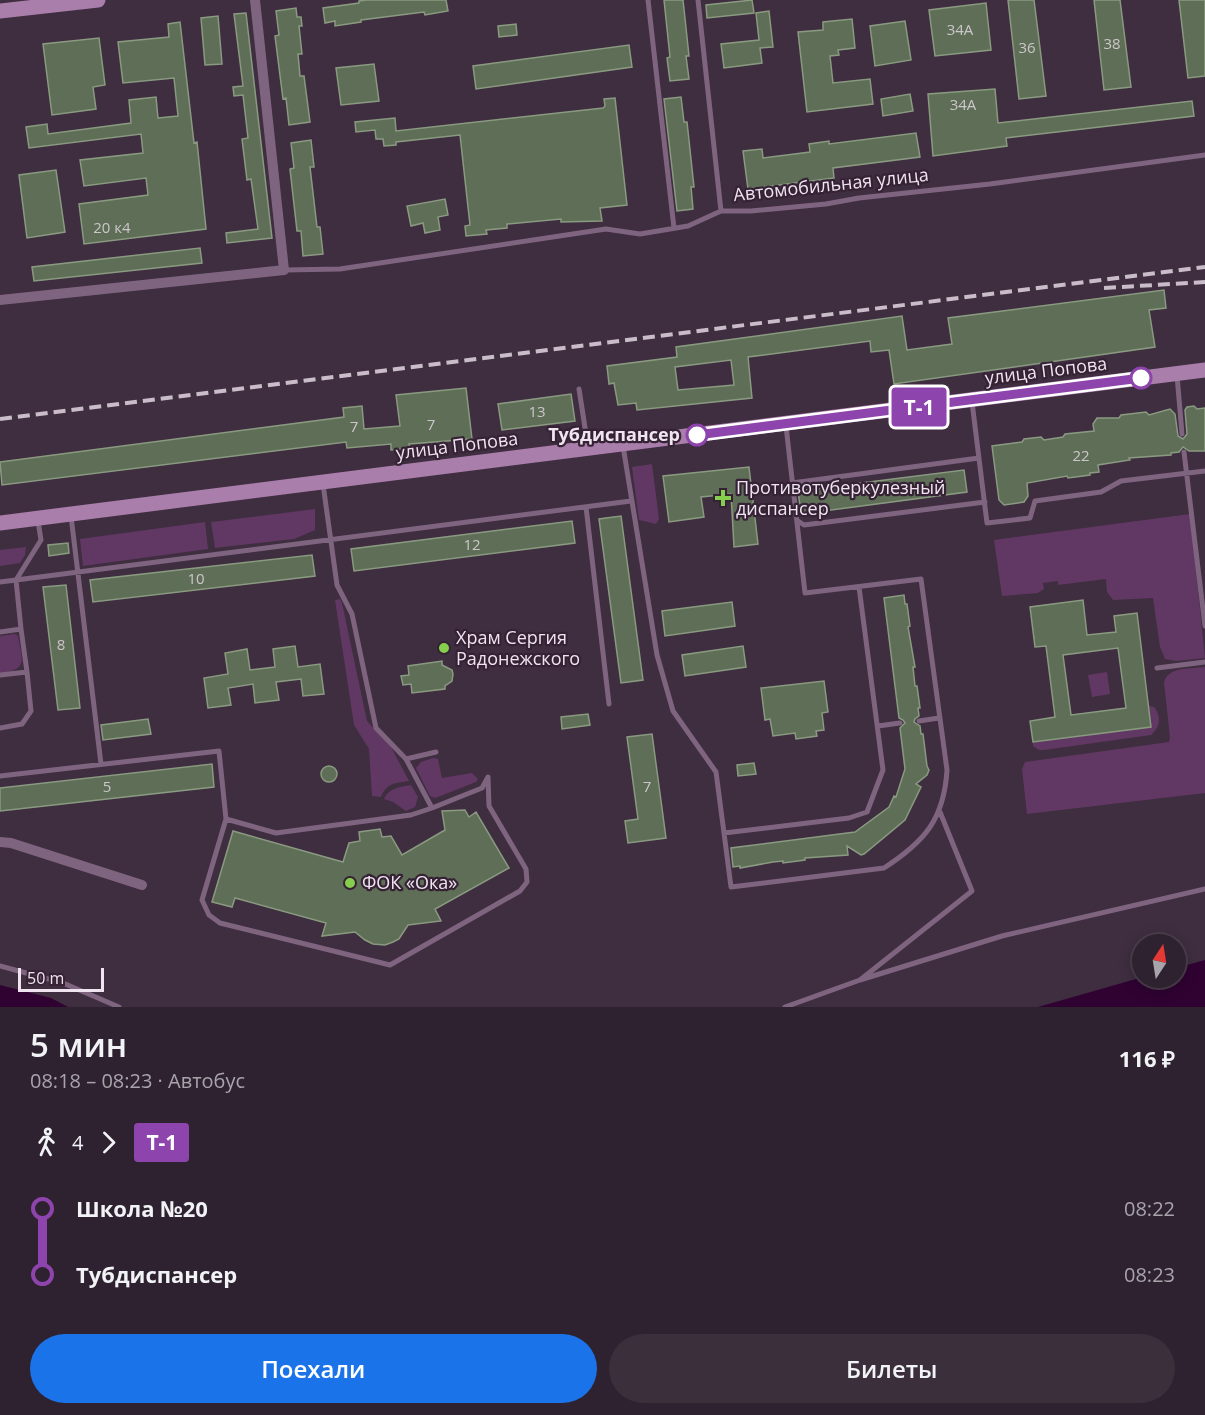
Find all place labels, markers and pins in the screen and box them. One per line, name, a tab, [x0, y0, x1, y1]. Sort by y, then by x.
unlabelled marker	[1130, 367, 1152, 389]
place label: Тубдиспансер	[548, 422, 680, 446]
marker: Тубдиспансер	[686, 424, 708, 446]
place label: Противотуберкулезный диспансер	[736, 475, 945, 520]
marker: Противотуберкулезный диспансер	[714, 489, 732, 507]
place label: Храм Сергия Радонежского	[456, 625, 580, 670]
marker: Храм Сергия Радонежского	[437, 641, 451, 655]
place label: ФОК «Ока»	[362, 870, 457, 894]
marker: ФОК «Ока»	[343, 876, 357, 890]

